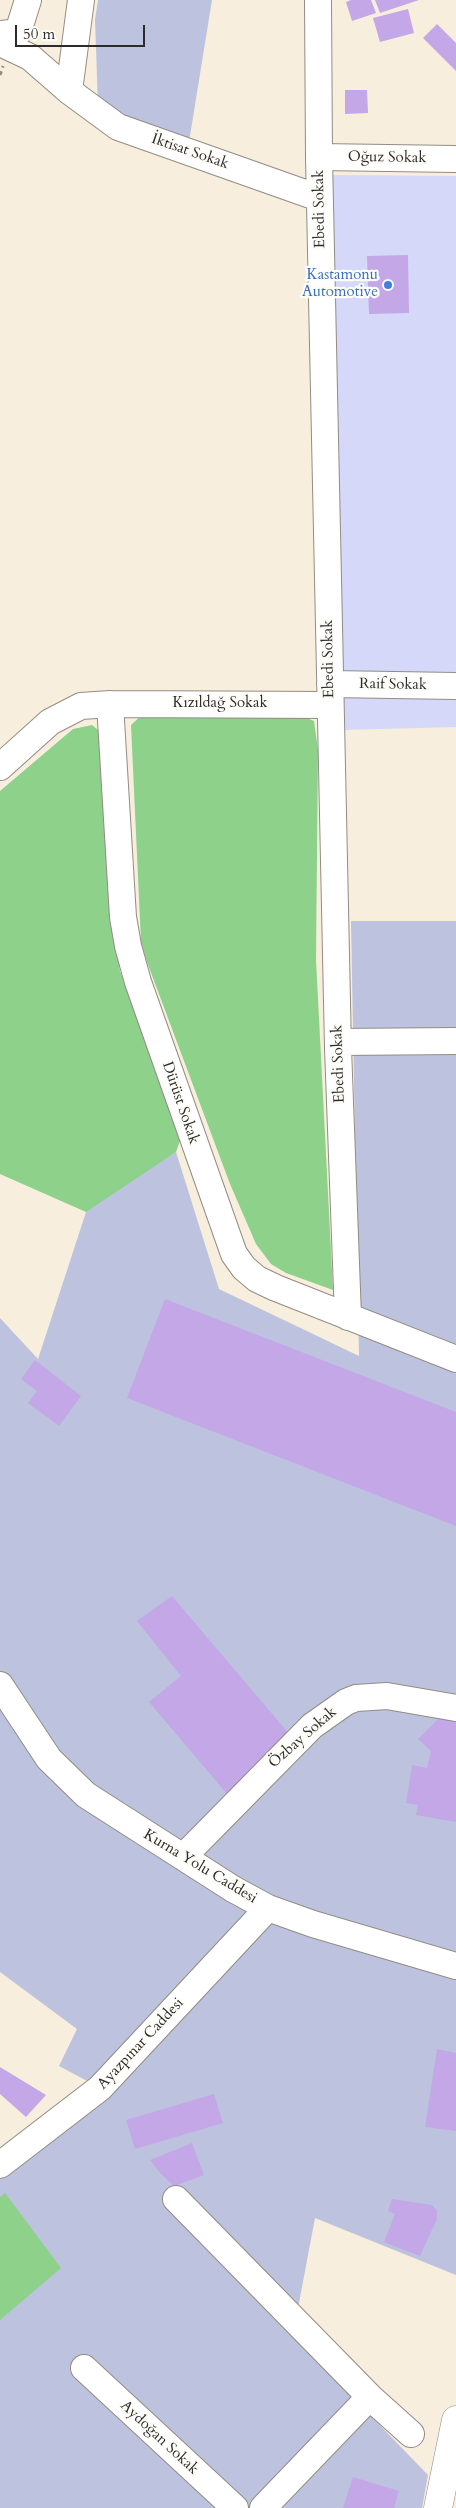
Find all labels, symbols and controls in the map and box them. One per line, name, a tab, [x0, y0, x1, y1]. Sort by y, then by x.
scale bar	[18, 15, 148, 47]
text: 50 m	[23, 24, 55, 44]
street label: İktisat Sokak	[149, 130, 231, 174]
street label: Oğuz Sokak	[348, 148, 426, 168]
street label: Ebedi Sokak	[310, 170, 330, 248]
place label: Kastamonu Automotive	[302, 267, 378, 302]
marker: Kastamonu Automotive	[382, 279, 394, 291]
street label: Ebedi Sokak	[319, 620, 339, 698]
street label: Raif Sokak	[359, 675, 427, 695]
street label: Kızıldağ Sokak	[172, 695, 268, 713]
street label: Ebedi Sokak	[329, 1024, 349, 1104]
street label: Dürüst Sokak	[157, 1059, 203, 1147]
street label: Özbay Sokak	[265, 1704, 341, 1772]
street label: Kurna Yolu Caddesi	[140, 1826, 260, 1908]
street label: Ayazpınar Caddesi	[94, 1995, 188, 2093]
street label: Aydoğan Sokak	[116, 2397, 202, 2479]

